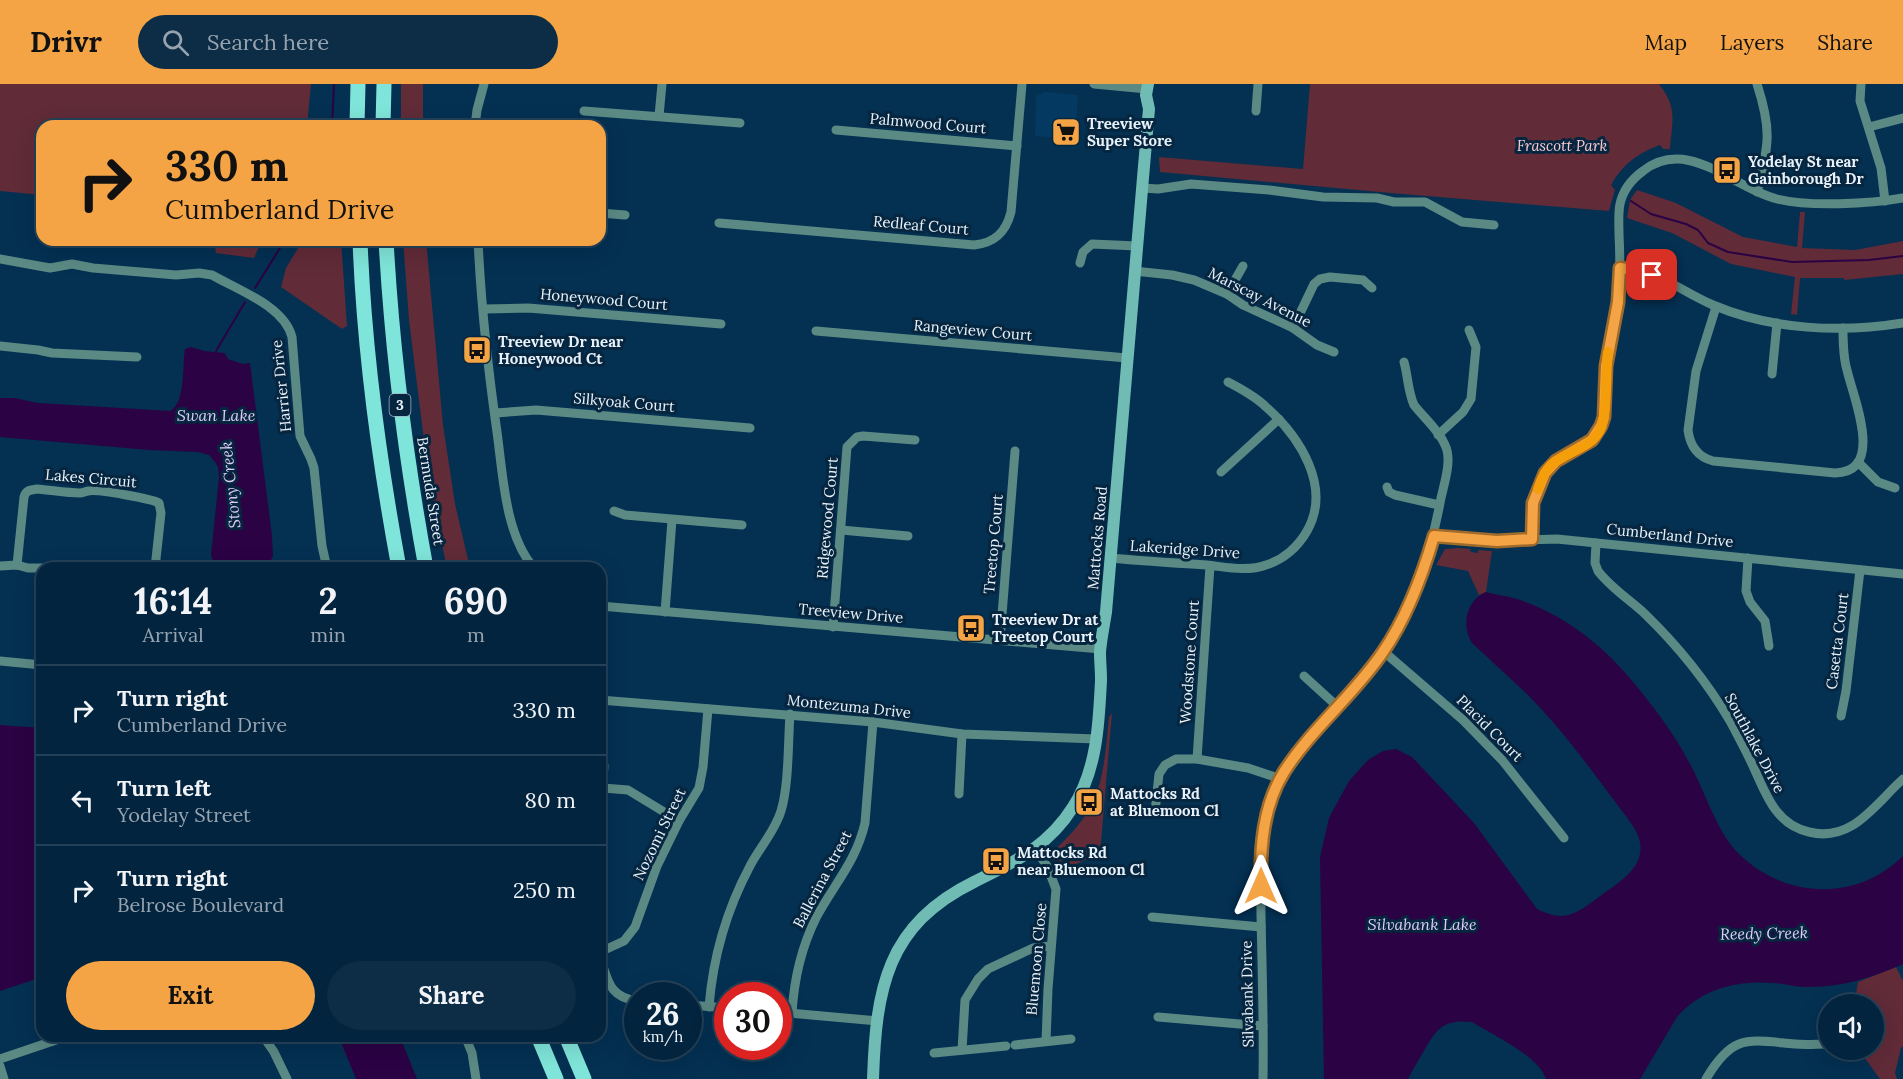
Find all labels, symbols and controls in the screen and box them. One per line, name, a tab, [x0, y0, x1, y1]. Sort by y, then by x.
search box	[138, 15, 558, 69]
text: Drivr	[30, 24, 102, 60]
icon: search	[159, 26, 192, 59]
text: Search here	[207, 28, 329, 56]
text: Map	[1644, 29, 1687, 56]
text: Layers	[1720, 29, 1784, 56]
text: Share	[1817, 29, 1873, 56]
street label: Palmwood Court	[869, 108, 987, 138]
place label: Treeview Super Store	[1087, 114, 1172, 150]
supermarket icon: Treeview Super Store	[1050, 116, 1082, 148]
park label: Frascott Park	[1517, 136, 1607, 155]
text: 330 m	[165, 139, 288, 193]
icon: right	[66, 144, 144, 222]
place label: Yodelay St near Gainborough Dr	[1748, 152, 1864, 188]
bus stop icon: Yodelay St near Gainborough Dr	[1711, 154, 1743, 186]
text: Cumberland Drive	[165, 192, 395, 226]
street label: Redleaf Court	[872, 211, 970, 239]
pin	[1626, 249, 1677, 300]
icon: arrive	[1635, 258, 1668, 291]
street label: Marscay Avenue	[1205, 263, 1315, 331]
street label: Honeywood Court	[539, 284, 669, 314]
street label: Rangeview Court	[913, 315, 1033, 345]
place label: Treeview Dr near Honeywood Ct	[498, 332, 624, 368]
bus stop icon: Treeview Dr near Honeywood Ct	[461, 334, 493, 366]
street label: Harrier Drive	[267, 339, 295, 433]
street label: Silkyoak Court	[573, 388, 676, 416]
road number: 3	[390, 394, 410, 416]
water label: Swan Lake	[177, 405, 256, 425]
street label: Bermuda Street	[413, 435, 449, 547]
water label: Stony Creek	[215, 441, 245, 529]
street label: Ridgewood Court	[812, 456, 842, 580]
street label: Lakes Circuit	[44, 465, 138, 491]
street label: Mattocks Road	[1083, 486, 1111, 590]
street label: Treetop Court	[979, 493, 1007, 595]
street label: Cumberland Drive	[1606, 519, 1734, 551]
street label: Lakeridge Drive	[1129, 536, 1241, 562]
text: 16:14	[134, 578, 212, 624]
text: 2	[319, 578, 338, 624]
text: 690	[444, 578, 508, 624]
street label: Casetta Court	[1822, 591, 1852, 690]
street label: Treeview Drive	[798, 599, 904, 627]
street label: Woodstone Court	[1175, 599, 1203, 725]
place label: Treeview Dr at Treetop Court	[992, 610, 1099, 646]
bus stop icon: Treeview Dr at Treetop Court	[955, 612, 987, 644]
text: Arrival	[143, 622, 204, 647]
text: min	[310, 622, 346, 647]
text: m	[467, 622, 485, 647]
text: Turn right	[117, 684, 228, 712]
street label: Montezuma Drive	[786, 690, 912, 722]
street label: Southlake Drive	[1721, 690, 1789, 796]
street label: Placid Court	[1453, 691, 1527, 765]
icon: right	[66, 694, 99, 727]
text: 330 m	[512, 696, 576, 724]
text: Cumberland Drive	[117, 712, 287, 737]
text: Turn left	[117, 774, 211, 802]
icon: left	[66, 784, 99, 817]
place label: Mattocks Rd at Bluemoon Cl	[1110, 784, 1219, 820]
street label: Nozomi Street	[628, 785, 690, 883]
text: 80 m	[525, 786, 576, 814]
bus stop icon: Mattocks Rd at Bluemoon Cl	[1073, 786, 1105, 818]
text: Yodelay Street	[117, 802, 251, 827]
street label: Ballerina Street	[788, 827, 856, 931]
place label: Mattocks Rd near Bluemoon Cl	[1017, 843, 1145, 879]
bus stop icon: Mattocks Rd near Bluemoon Cl	[980, 845, 1012, 877]
position arrow	[1229, 854, 1293, 918]
text: Turn right	[117, 864, 228, 892]
icon: right	[66, 874, 99, 907]
text: 250 m	[513, 876, 576, 904]
text: Belrose Boulevard	[117, 892, 284, 917]
street label: Bluemoon Close	[1022, 902, 1050, 1016]
water label: Silvabank Lake	[1367, 914, 1477, 934]
water label: Reedy Creek	[1720, 922, 1808, 944]
street label: Silvabank Drive	[1237, 940, 1257, 1048]
button: Exit	[66, 961, 315, 1030]
button: Share	[327, 961, 576, 1030]
speed limit sign: 30	[714, 982, 792, 1060]
map controls	[1818, 994, 1884, 1060]
button: sound	[1818, 994, 1884, 1060]
text: 26	[646, 995, 680, 1033]
text: km/h	[643, 1027, 683, 1046]

